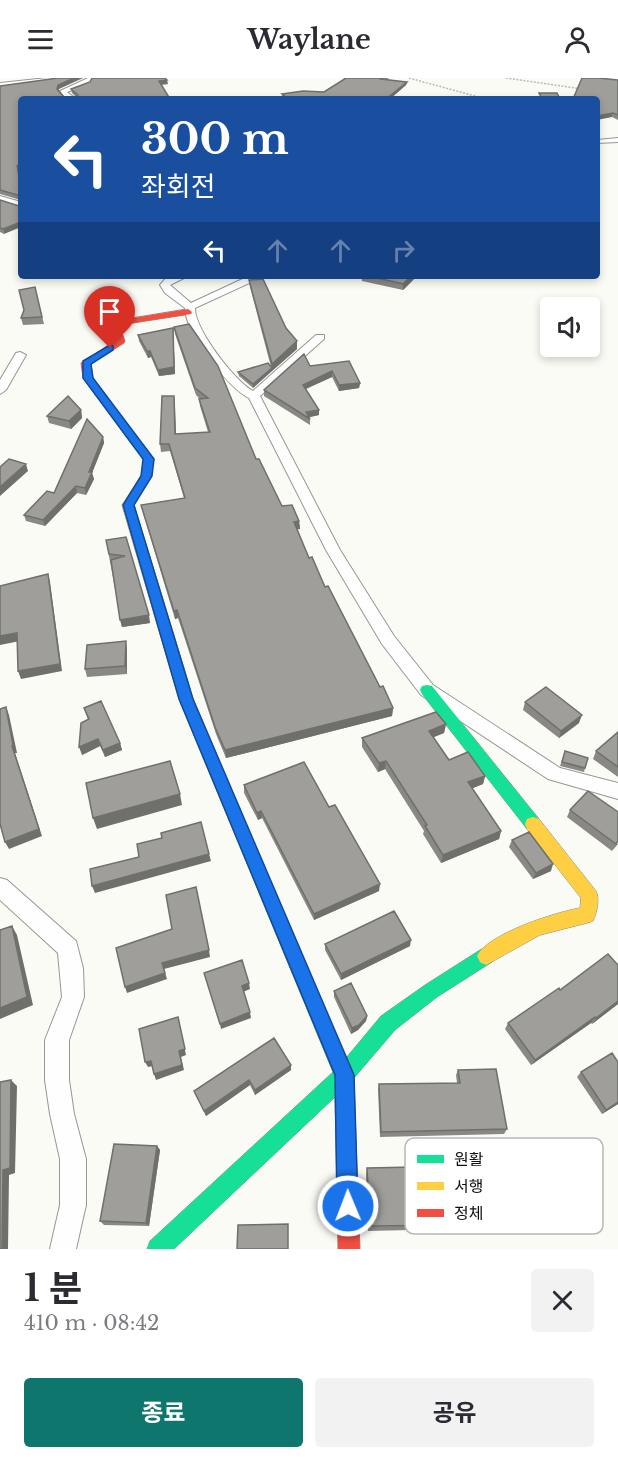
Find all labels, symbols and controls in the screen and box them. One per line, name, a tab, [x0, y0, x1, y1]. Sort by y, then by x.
icon: menu	[24, 23, 57, 56]
text: Waylane	[247, 23, 371, 56]
icon: person	[561, 23, 594, 56]
text: 300 m	[141, 113, 289, 165]
icon: left	[42, 120, 120, 198]
text: 좌회전	[141, 170, 216, 203]
icon: left	[198, 234, 231, 267]
icon: ahead	[261, 234, 294, 267]
icon: ahead	[324, 234, 357, 267]
icon: right	[387, 234, 420, 267]
pin	[84, 286, 135, 348]
icon: arrive	[93, 295, 126, 328]
map controls	[540, 297, 600, 357]
button: sound	[540, 297, 600, 357]
legend	[405, 1138, 603, 1234]
text: 원활	[454, 1149, 484, 1169]
position arrow	[316, 1174, 380, 1238]
text: 서행	[454, 1176, 483, 1196]
text: 정체	[454, 1203, 483, 1223]
text: 1 분	[24, 1266, 82, 1311]
button: close	[531, 1269, 594, 1332]
text: 410 m · 08:42	[24, 1311, 159, 1335]
button: 종료	[24, 1378, 303, 1447]
button: 공유	[315, 1378, 594, 1447]

